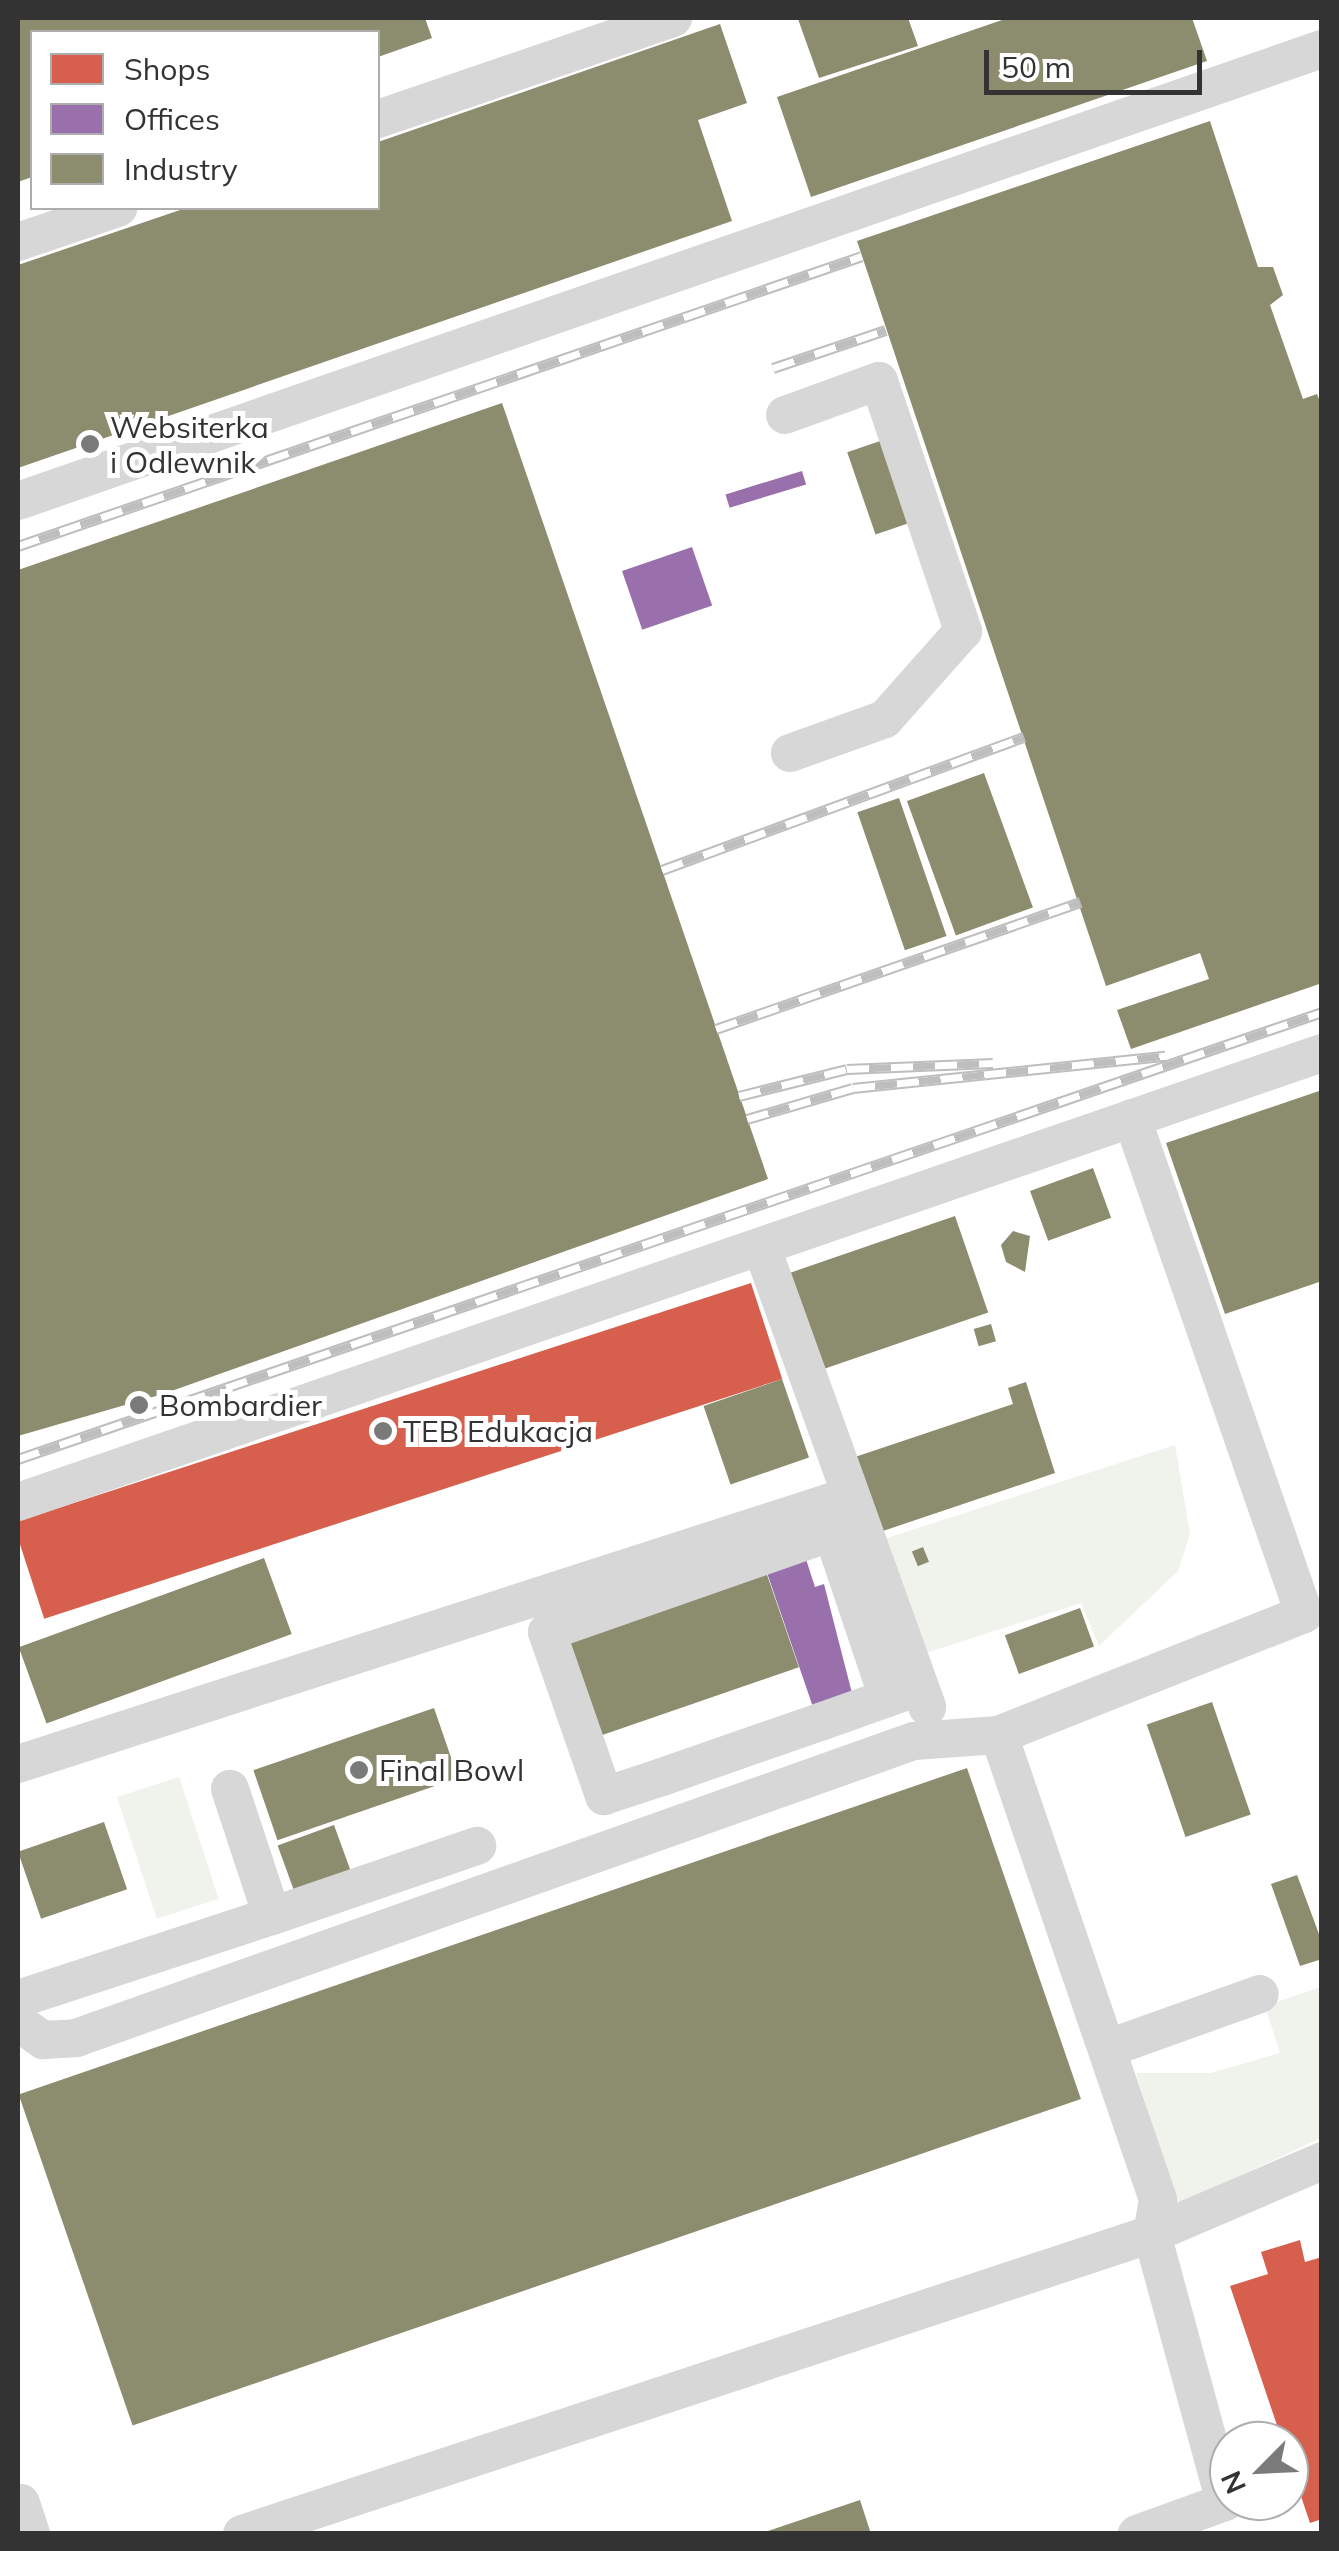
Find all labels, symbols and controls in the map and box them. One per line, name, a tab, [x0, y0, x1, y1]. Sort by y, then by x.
legend	[30, 30, 380, 210]
scale bar	[989, 30, 1206, 92]
text: 50 m	[1001, 48, 1071, 86]
text: Shops	[124, 50, 210, 88]
text: Offices	[124, 100, 220, 138]
text: Industry	[124, 150, 238, 188]
place label: Websiterka i Odlewnik	[110, 409, 269, 480]
marker: Websiterka i Odlewnik	[79, 433, 101, 455]
place label: Bombardier	[159, 1387, 322, 1423]
marker: Bombardier	[128, 1394, 150, 1416]
place label: TEB Edukacja	[403, 1413, 593, 1449]
marker: TEB Edukacja	[372, 1420, 394, 1442]
place label: Final Bowl	[379, 1752, 524, 1788]
marker: Final Bowl	[348, 1759, 370, 1781]
north arrow	[1209, 2421, 1309, 2521]
text: N	[1213, 2466, 1253, 2499]

